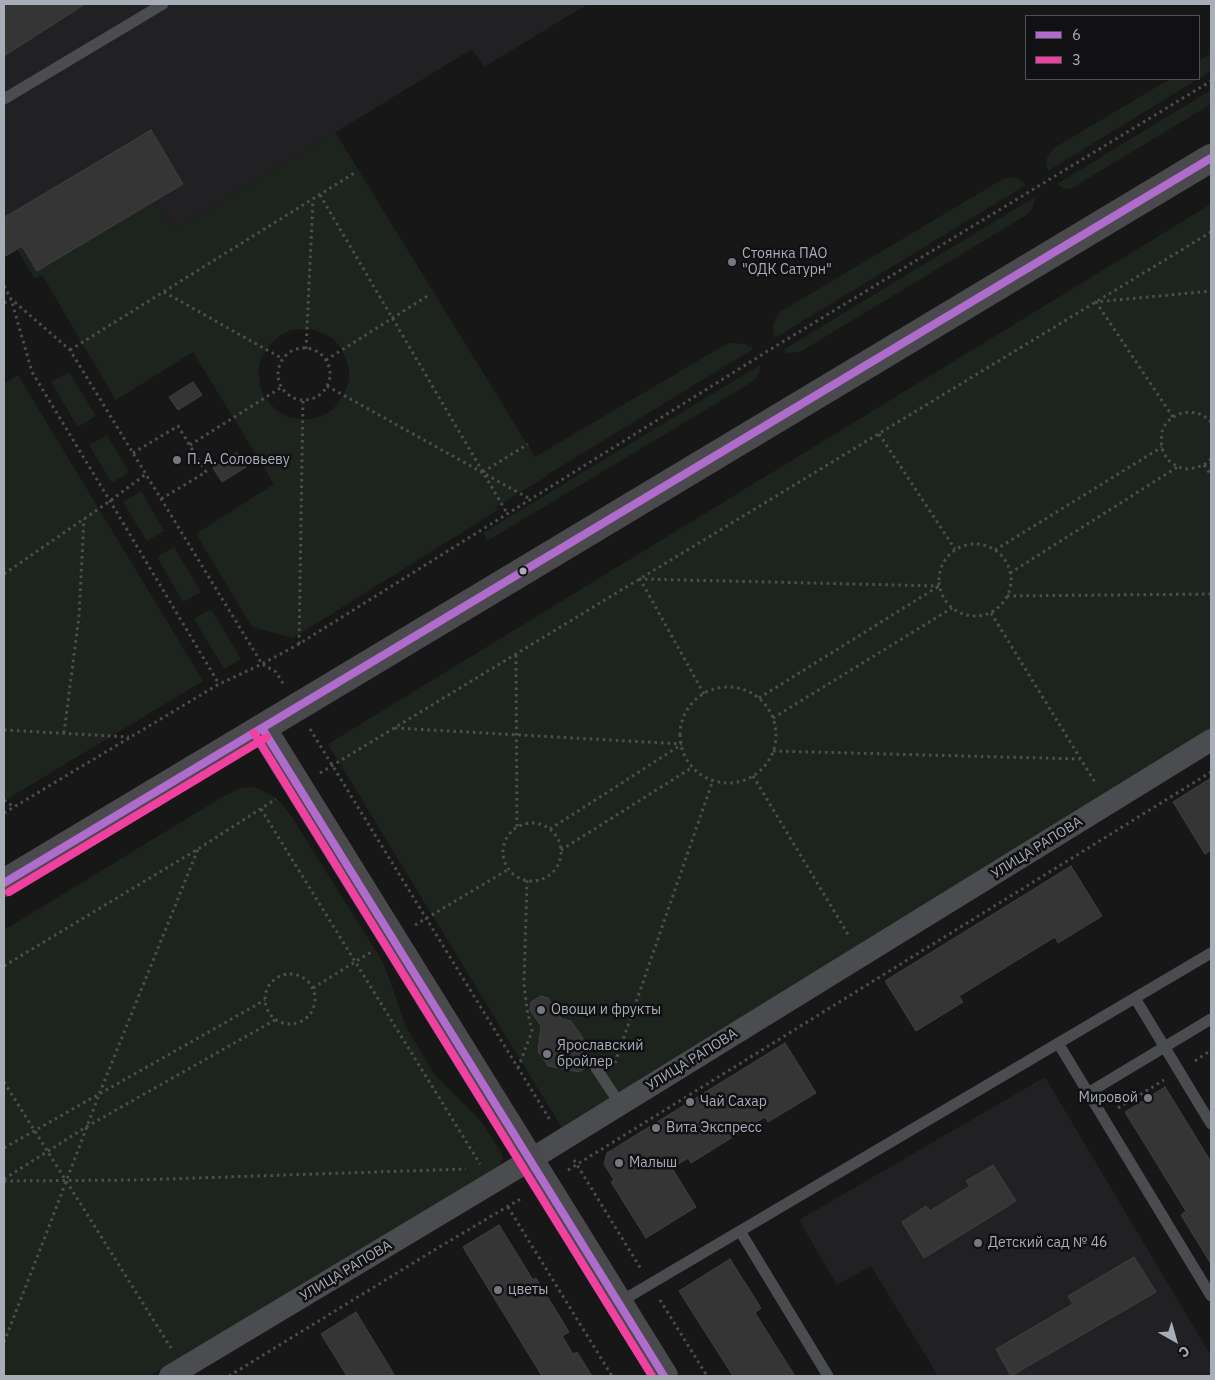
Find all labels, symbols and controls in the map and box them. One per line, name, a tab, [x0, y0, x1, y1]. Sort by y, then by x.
legend	[1025, 15, 1200, 80]
text: 6	[1072, 25, 1081, 44]
text: 3	[1072, 50, 1081, 69]
place label: Стоянка ПАО "ОДК Сатурн"	[742, 246, 832, 278]
marker: Стоянка ПАО "ОДК Сатурн"	[726, 256, 738, 268]
place label: П. А. Соловьеву	[187, 452, 290, 468]
marker: П. А. Соловьеву	[171, 454, 183, 466]
unlabelled marker	[518, 566, 528, 576]
street label: УЛИЦА РАПОВА	[988, 813, 1086, 883]
place label: Овощи и фрукты	[551, 1002, 661, 1018]
marker: Овощи и фрукты	[535, 1004, 547, 1016]
street label: УЛИЦА РАПОВА	[643, 1025, 741, 1095]
place label: Ярославский бройлер	[557, 1038, 643, 1070]
marker: Ярославский бройлер	[541, 1048, 553, 1060]
place label: Мировой	[1079, 1090, 1138, 1106]
marker: Мировой	[1142, 1092, 1154, 1104]
place label: Чай Сахар	[700, 1094, 767, 1110]
marker: Чай Сахар	[684, 1096, 696, 1108]
place label: Вита Экспресс	[666, 1120, 762, 1136]
marker: Вита Экспресс	[650, 1122, 662, 1134]
place label: Малыш	[629, 1155, 677, 1171]
marker: Малыш	[613, 1157, 625, 1169]
place label: Детский сад № 46	[988, 1235, 1108, 1251]
street label: УЛИЦА РАПОВА	[297, 1237, 395, 1305]
marker: Детский сад № 46	[972, 1237, 984, 1249]
place label: цветы	[508, 1282, 548, 1298]
marker: цветы	[492, 1284, 504, 1296]
north arrow	[1150, 1315, 1200, 1365]
text: С	[1175, 1342, 1193, 1362]

